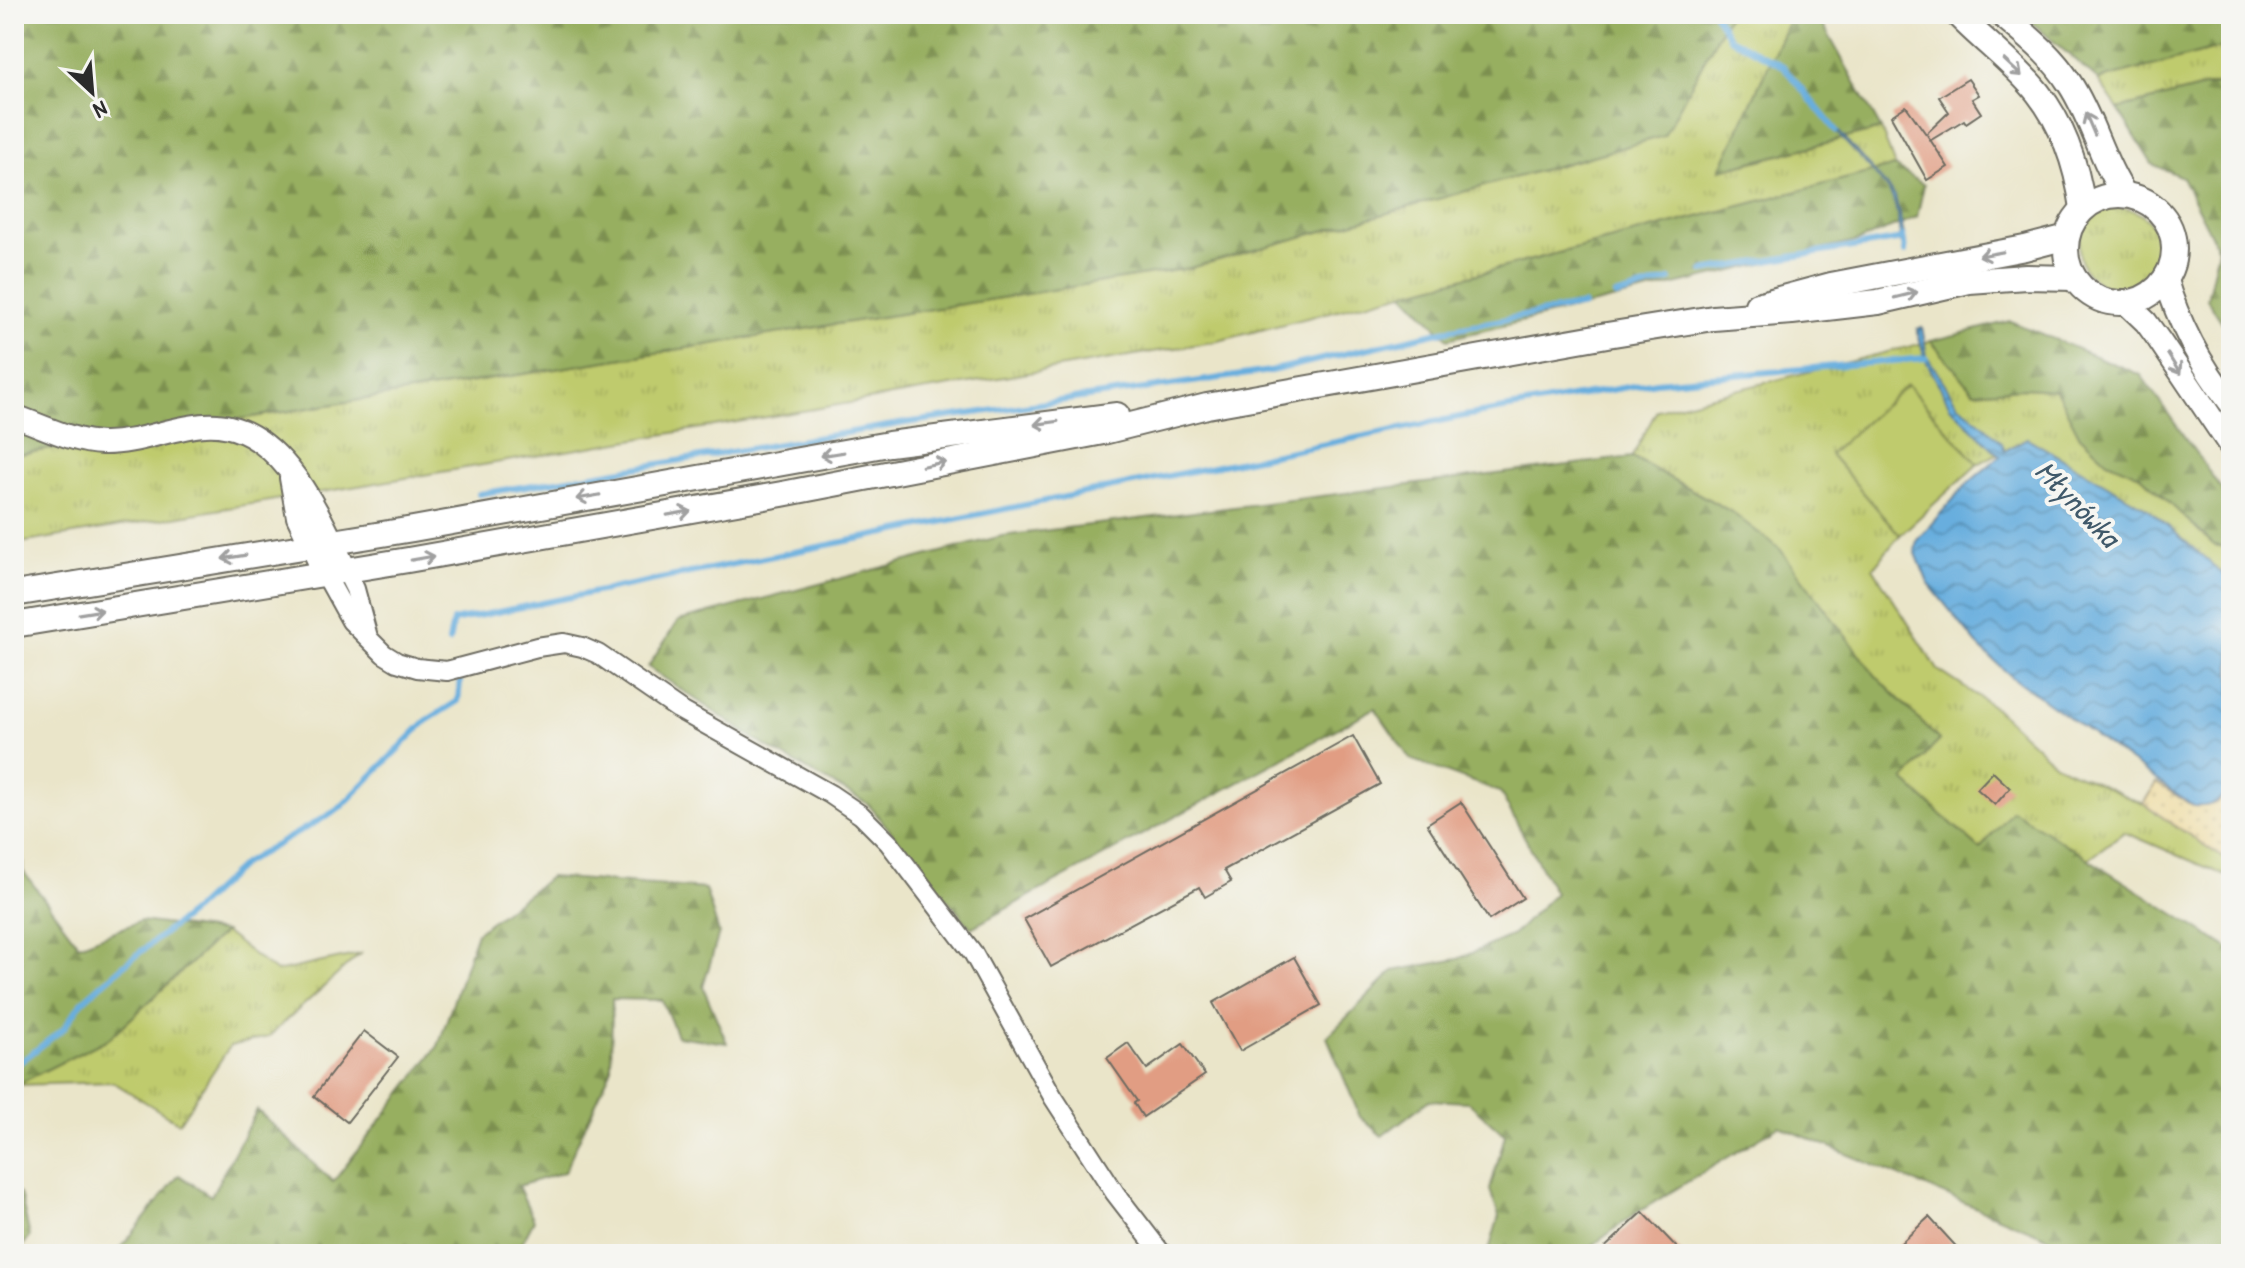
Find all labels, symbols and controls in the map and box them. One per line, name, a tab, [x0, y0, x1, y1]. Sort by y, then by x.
north arrow	[52, 52, 132, 132]
one-way arrow	[2003, 58, 2023, 77]
text: N	[89, 94, 113, 126]
one-way arrow	[2082, 112, 2097, 137]
one-way arrow	[1978, 247, 2004, 262]
one-way arrow	[1892, 287, 1918, 302]
one-way arrow	[2166, 352, 2182, 375]
one-way arrow	[1033, 416, 1059, 431]
one-way arrow	[820, 447, 845, 462]
water label: Młynówka	[2026, 451, 2131, 558]
one-way arrow	[921, 456, 946, 471]
one-way arrow	[576, 491, 601, 506]
one-way arrow	[666, 504, 691, 519]
one-way arrow	[410, 549, 435, 564]
one-way arrow	[222, 551, 248, 566]
one-way arrow	[78, 604, 103, 619]

